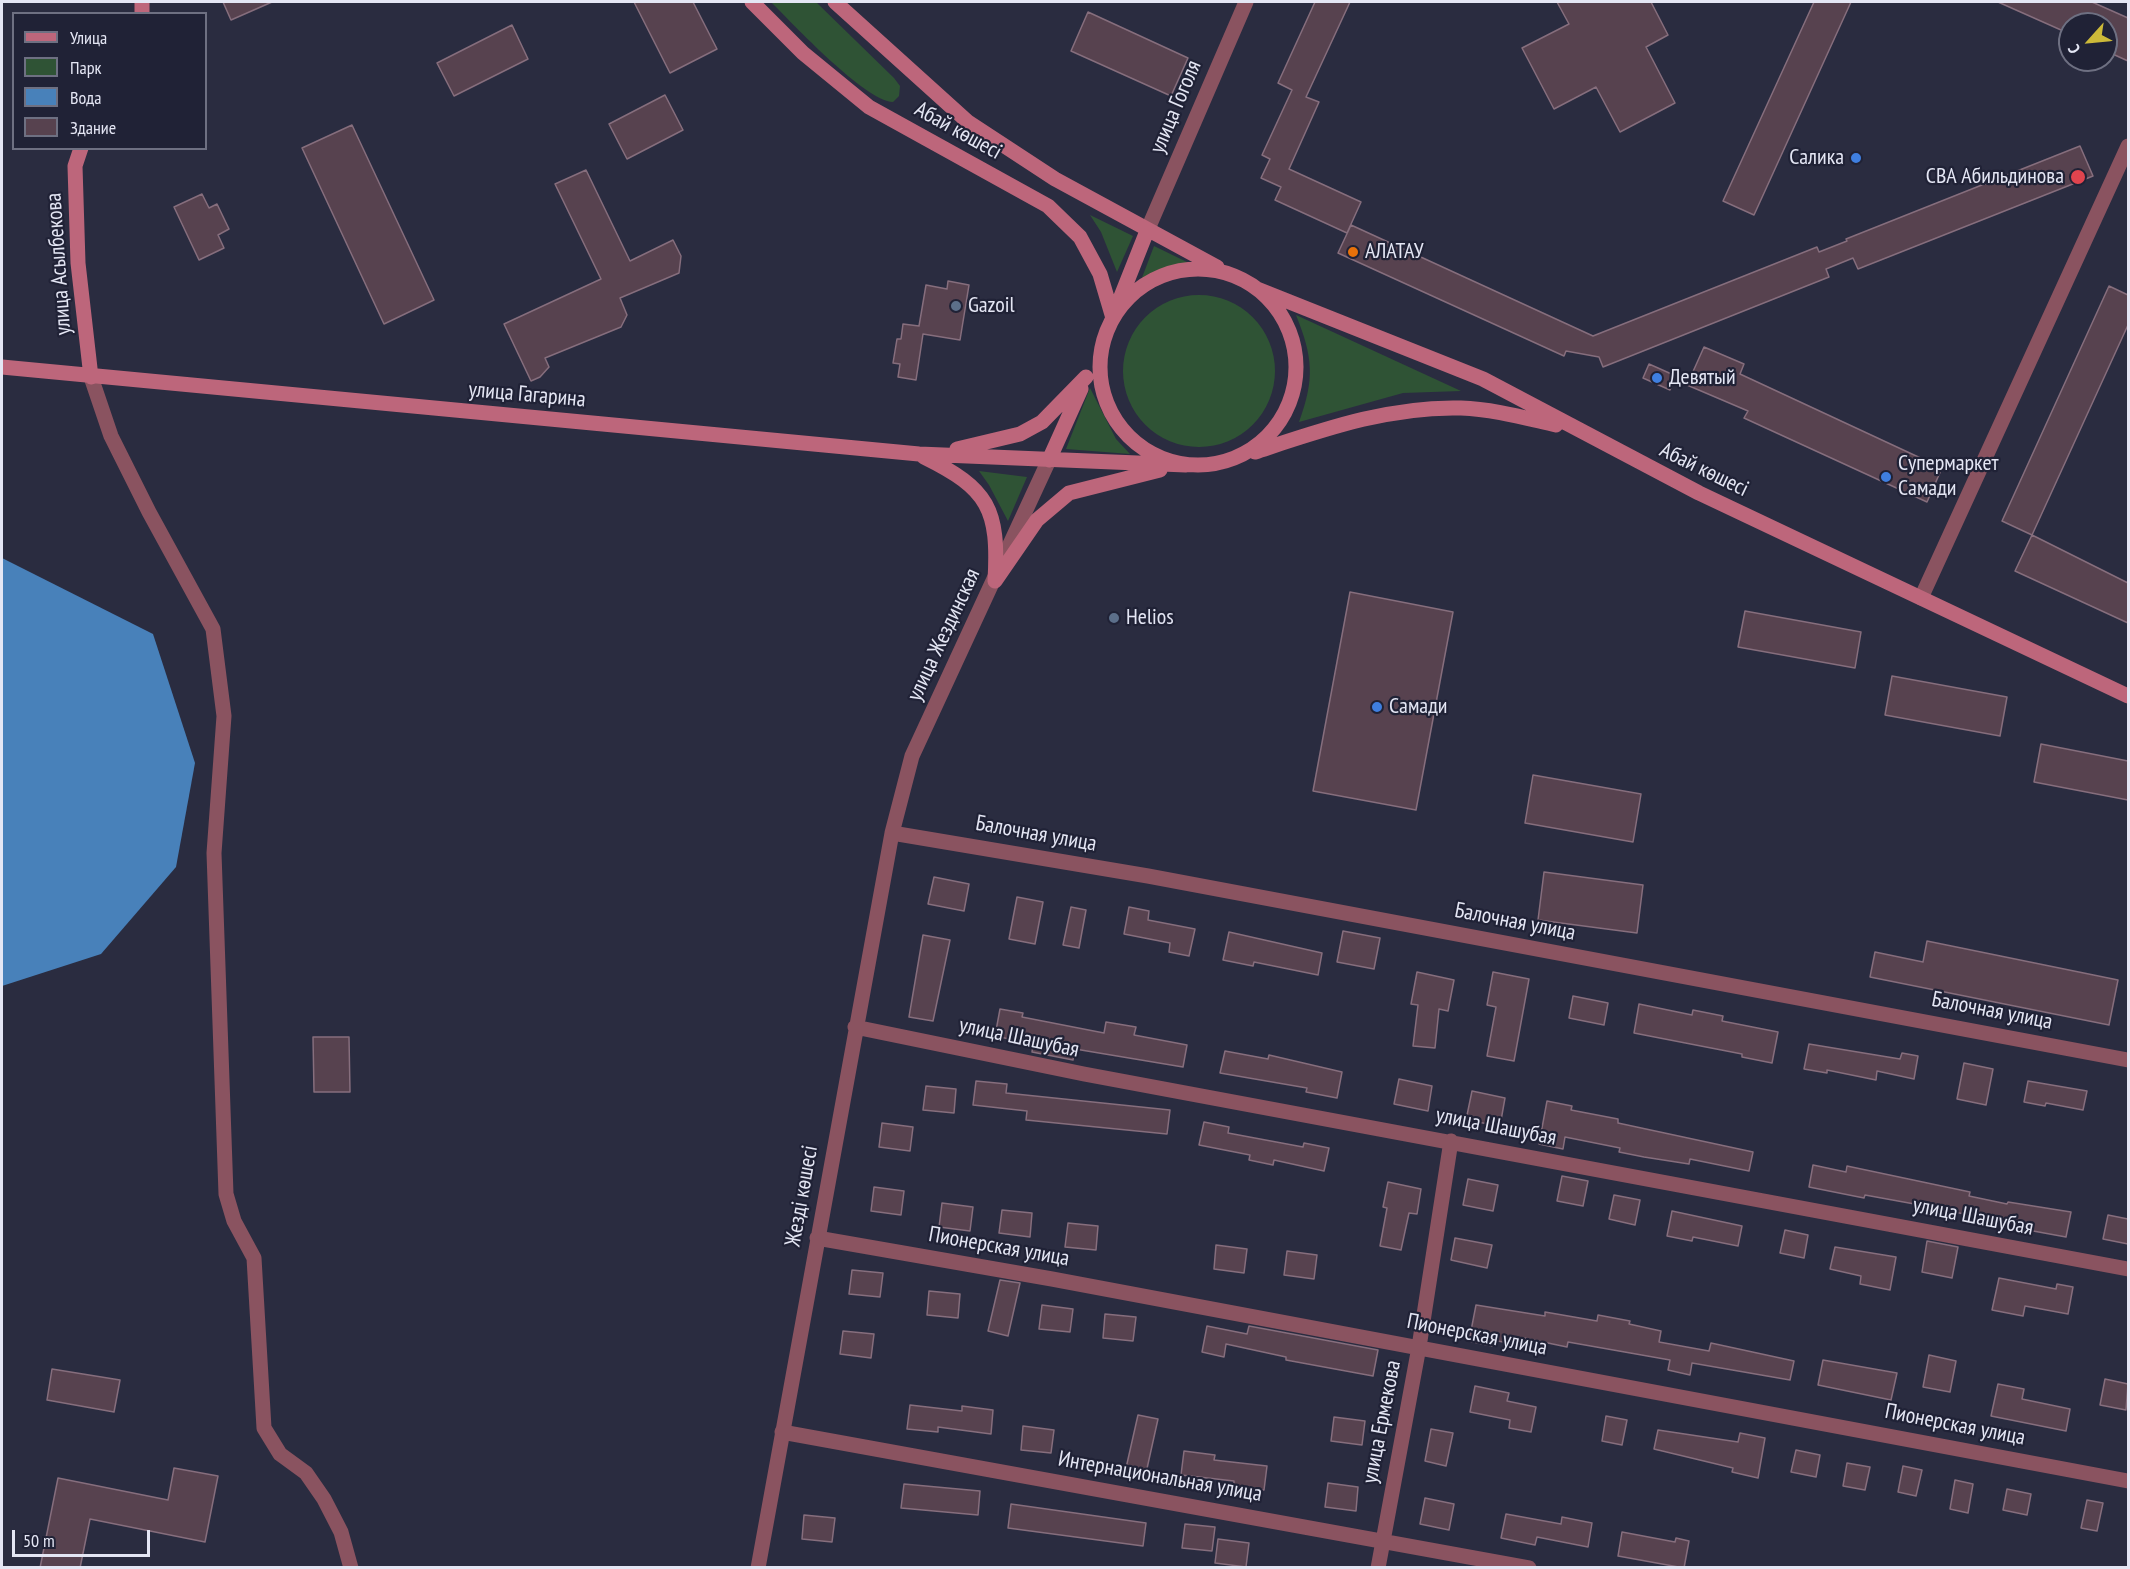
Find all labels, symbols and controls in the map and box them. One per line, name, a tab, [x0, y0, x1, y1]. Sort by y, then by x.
legend	[12, 12, 207, 150]
north arrow	[2058, 12, 2118, 72]
text: Улица	[70, 26, 107, 49]
text: С	[2063, 41, 2084, 57]
text: Парк	[70, 56, 101, 79]
street label: улица Гоголя	[1145, 57, 1207, 157]
text: Вода	[70, 86, 101, 109]
street label: Абай көшесі	[910, 96, 1006, 166]
text: Здание	[70, 116, 116, 139]
place label: Салика	[1789, 145, 1844, 171]
marker: Салика	[1849, 151, 1863, 165]
place label: СВА Абильдинова	[1926, 164, 2064, 190]
marker: СВА Абильдинова	[2069, 168, 2087, 186]
street label: улица Асылбекова	[41, 192, 77, 336]
place label: АЛАТАУ	[1365, 239, 1424, 265]
marker: АЛАТАУ	[1346, 245, 1360, 259]
place label: Gazoil	[968, 293, 1015, 319]
marker: Gazoil	[949, 299, 963, 313]
place label: Девятый	[1669, 365, 1736, 391]
marker: Девятый	[1650, 371, 1664, 385]
street label: улица Гагарина	[467, 377, 587, 413]
street label: Абай көшесі	[1655, 437, 1753, 503]
place label: Супермаркет Самади	[1898, 451, 1999, 502]
marker: Супермаркет Самади	[1879, 470, 1893, 484]
street label: улица Жездинская	[902, 565, 986, 705]
place label: Helios	[1126, 605, 1174, 631]
marker: Helios	[1107, 611, 1121, 625]
place label: Самади	[1389, 694, 1447, 720]
marker: Самади	[1370, 700, 1384, 714]
street label: Балочная улица	[973, 810, 1099, 858]
street label: Балочная улица	[1452, 897, 1578, 947]
street label: Балочная улица	[1929, 986, 2055, 1036]
street label: улица Шашубая	[957, 1012, 1081, 1064]
street label: улица Шашубая	[1434, 1102, 1558, 1152]
street label: Жезді көшесі	[780, 1143, 824, 1249]
street label: улица Шашубая	[1911, 1192, 2035, 1242]
street label: Пионерская улица	[927, 1222, 1071, 1272]
street label: Пионерская улица	[1405, 1308, 1549, 1362]
street label: улица Ермекова	[1357, 1358, 1407, 1486]
street label: Пионерская улица	[1883, 1398, 2027, 1452]
street label: Интернациональная улица	[1056, 1446, 1264, 1508]
scale bar	[15, 1518, 153, 1556]
text: 50 m	[23, 1529, 55, 1552]

